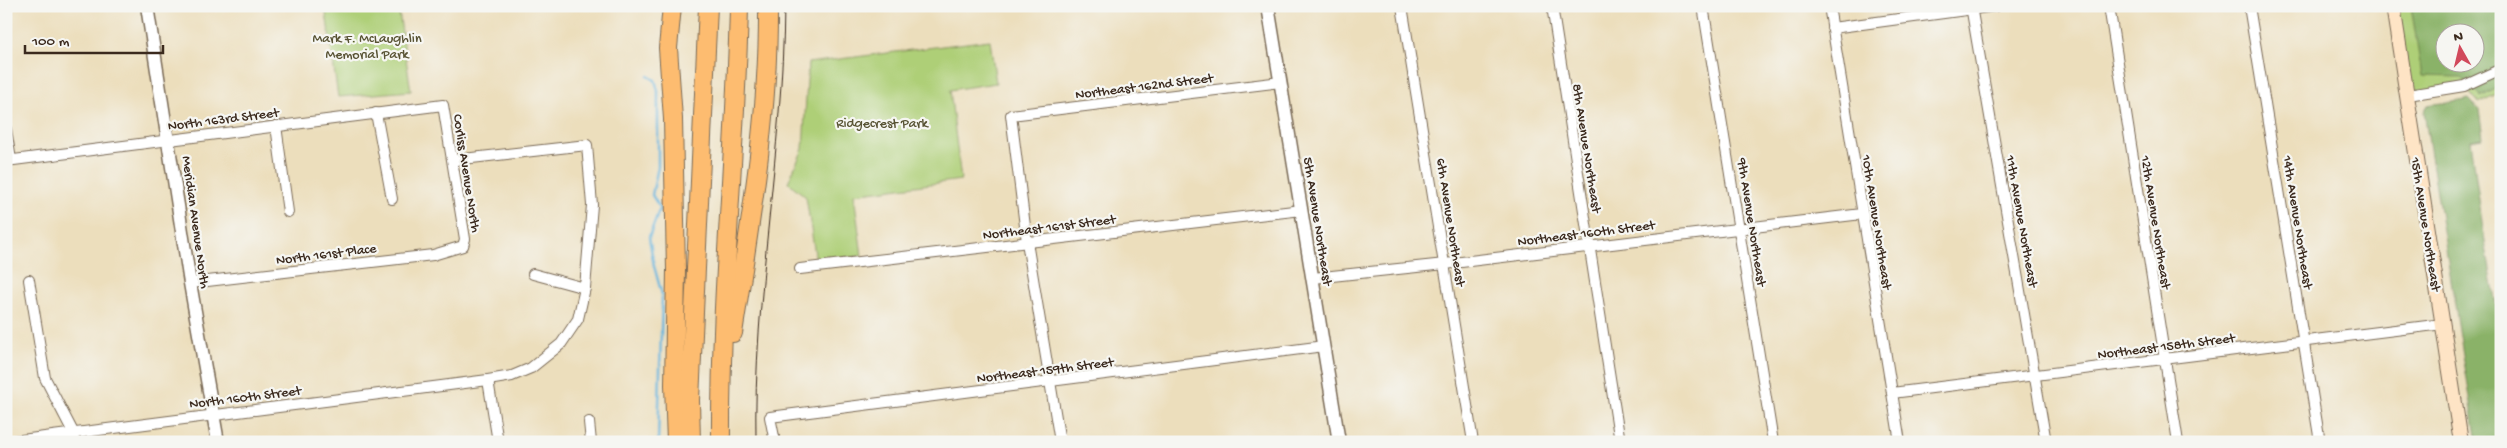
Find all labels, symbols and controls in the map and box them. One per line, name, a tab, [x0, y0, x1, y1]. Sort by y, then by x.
scale bar	[25, 22, 162, 54]
north arrow	[2434, 22, 2484, 72]
text: N	[2453, 29, 2464, 47]
park label: Mark F. McLaughlin Memorial Park	[312, 31, 422, 64]
text: 100 m	[31, 33, 70, 51]
street label: Northeast 162nd Street	[1074, 70, 1216, 104]
street label: 8th Avenue Northeast	[1567, 83, 1604, 215]
street label: North 163rd Street	[167, 105, 281, 136]
street label: Corliss Avenue North	[448, 113, 483, 234]
park label: Ridgecrest Park	[836, 116, 930, 133]
street label: 10th Avenue Northeast	[1856, 153, 1895, 292]
street label: 11th Avenue Northeast	[2000, 153, 2041, 290]
street label: 12th Avenue Northeast	[2135, 153, 2174, 292]
street label: 14th Avenue Northeast	[2277, 154, 2316, 292]
street label: Meridian Avenue North	[177, 155, 212, 290]
street label: 15th Avenue Northeast	[2405, 155, 2444, 294]
street label: 5th Avenue Northeast	[1298, 156, 1335, 288]
street label: 9th Avenue Northeast	[1732, 156, 1769, 289]
street label: 6th Avenue Northeast	[1431, 157, 1468, 289]
street label: Northeast 161st Street	[982, 212, 1118, 245]
street label: Northeast 160th Street	[1517, 217, 1657, 251]
street label: North 161st Place	[275, 241, 378, 270]
street label: Northeast 158th Street	[2097, 330, 2237, 364]
street label: Northeast 159th Street	[976, 354, 1116, 388]
street label: North 160th Street	[188, 383, 303, 414]

